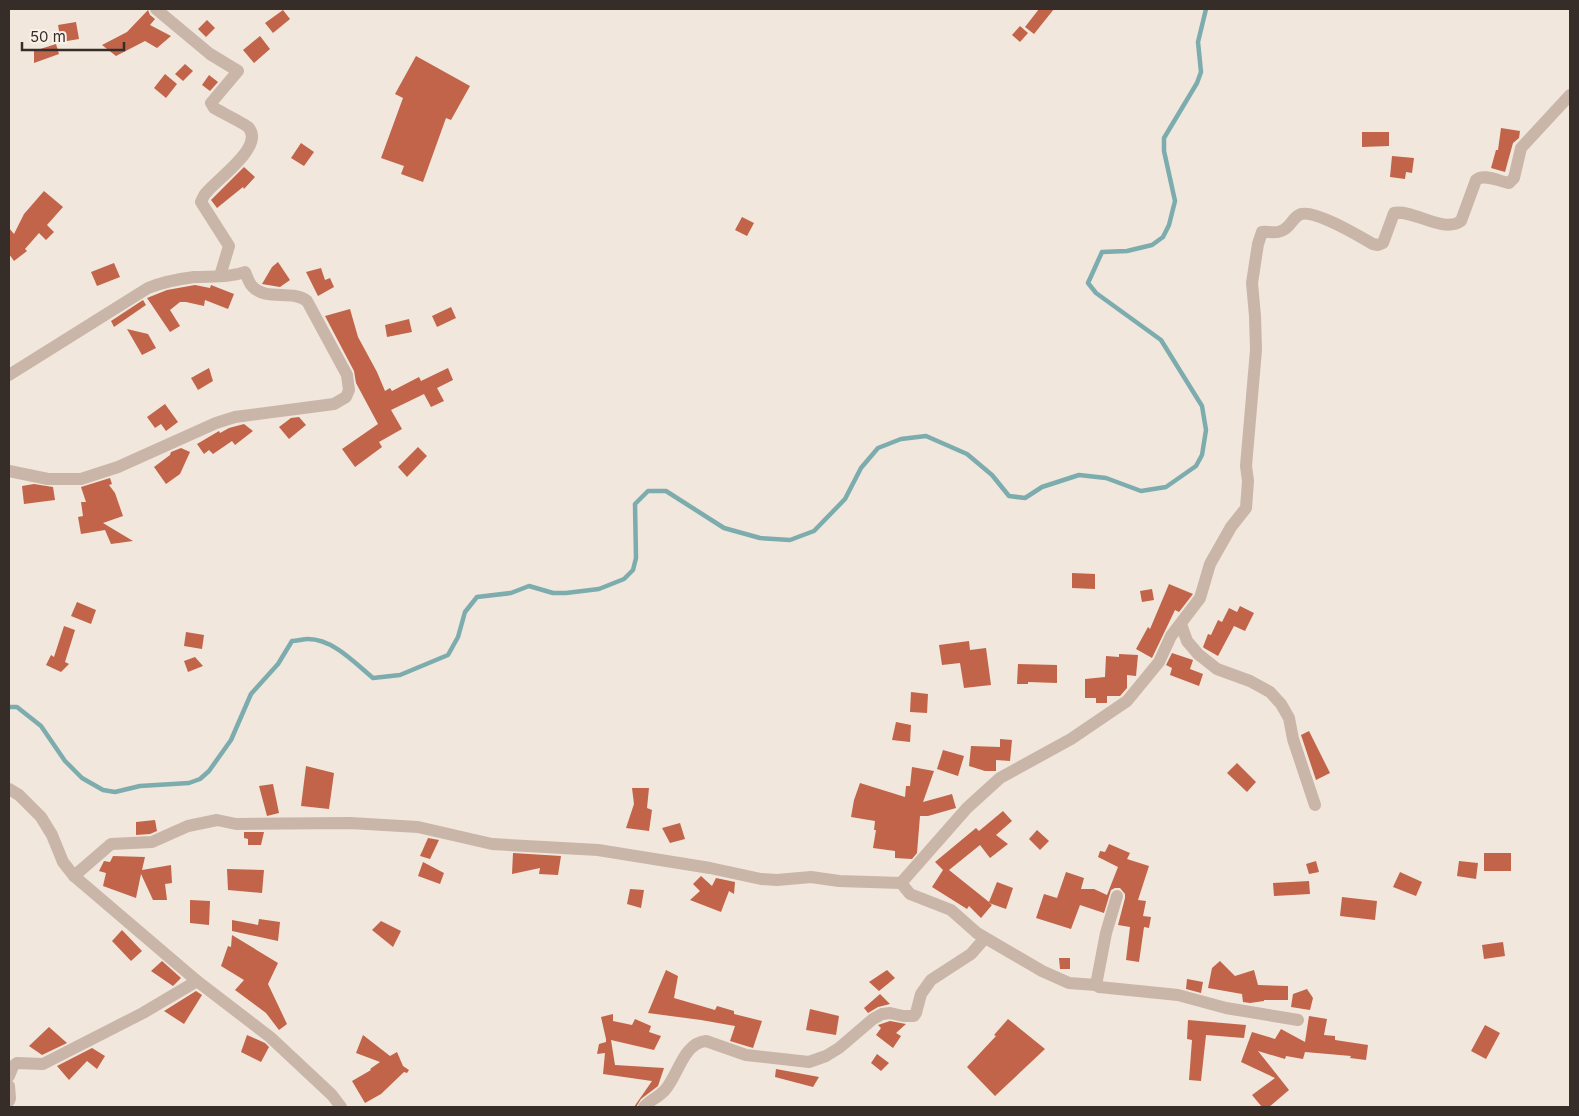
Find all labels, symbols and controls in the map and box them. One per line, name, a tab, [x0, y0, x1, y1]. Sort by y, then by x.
scale bar	[22, 20, 125, 52]
text: 50 m	[30, 27, 66, 46]

